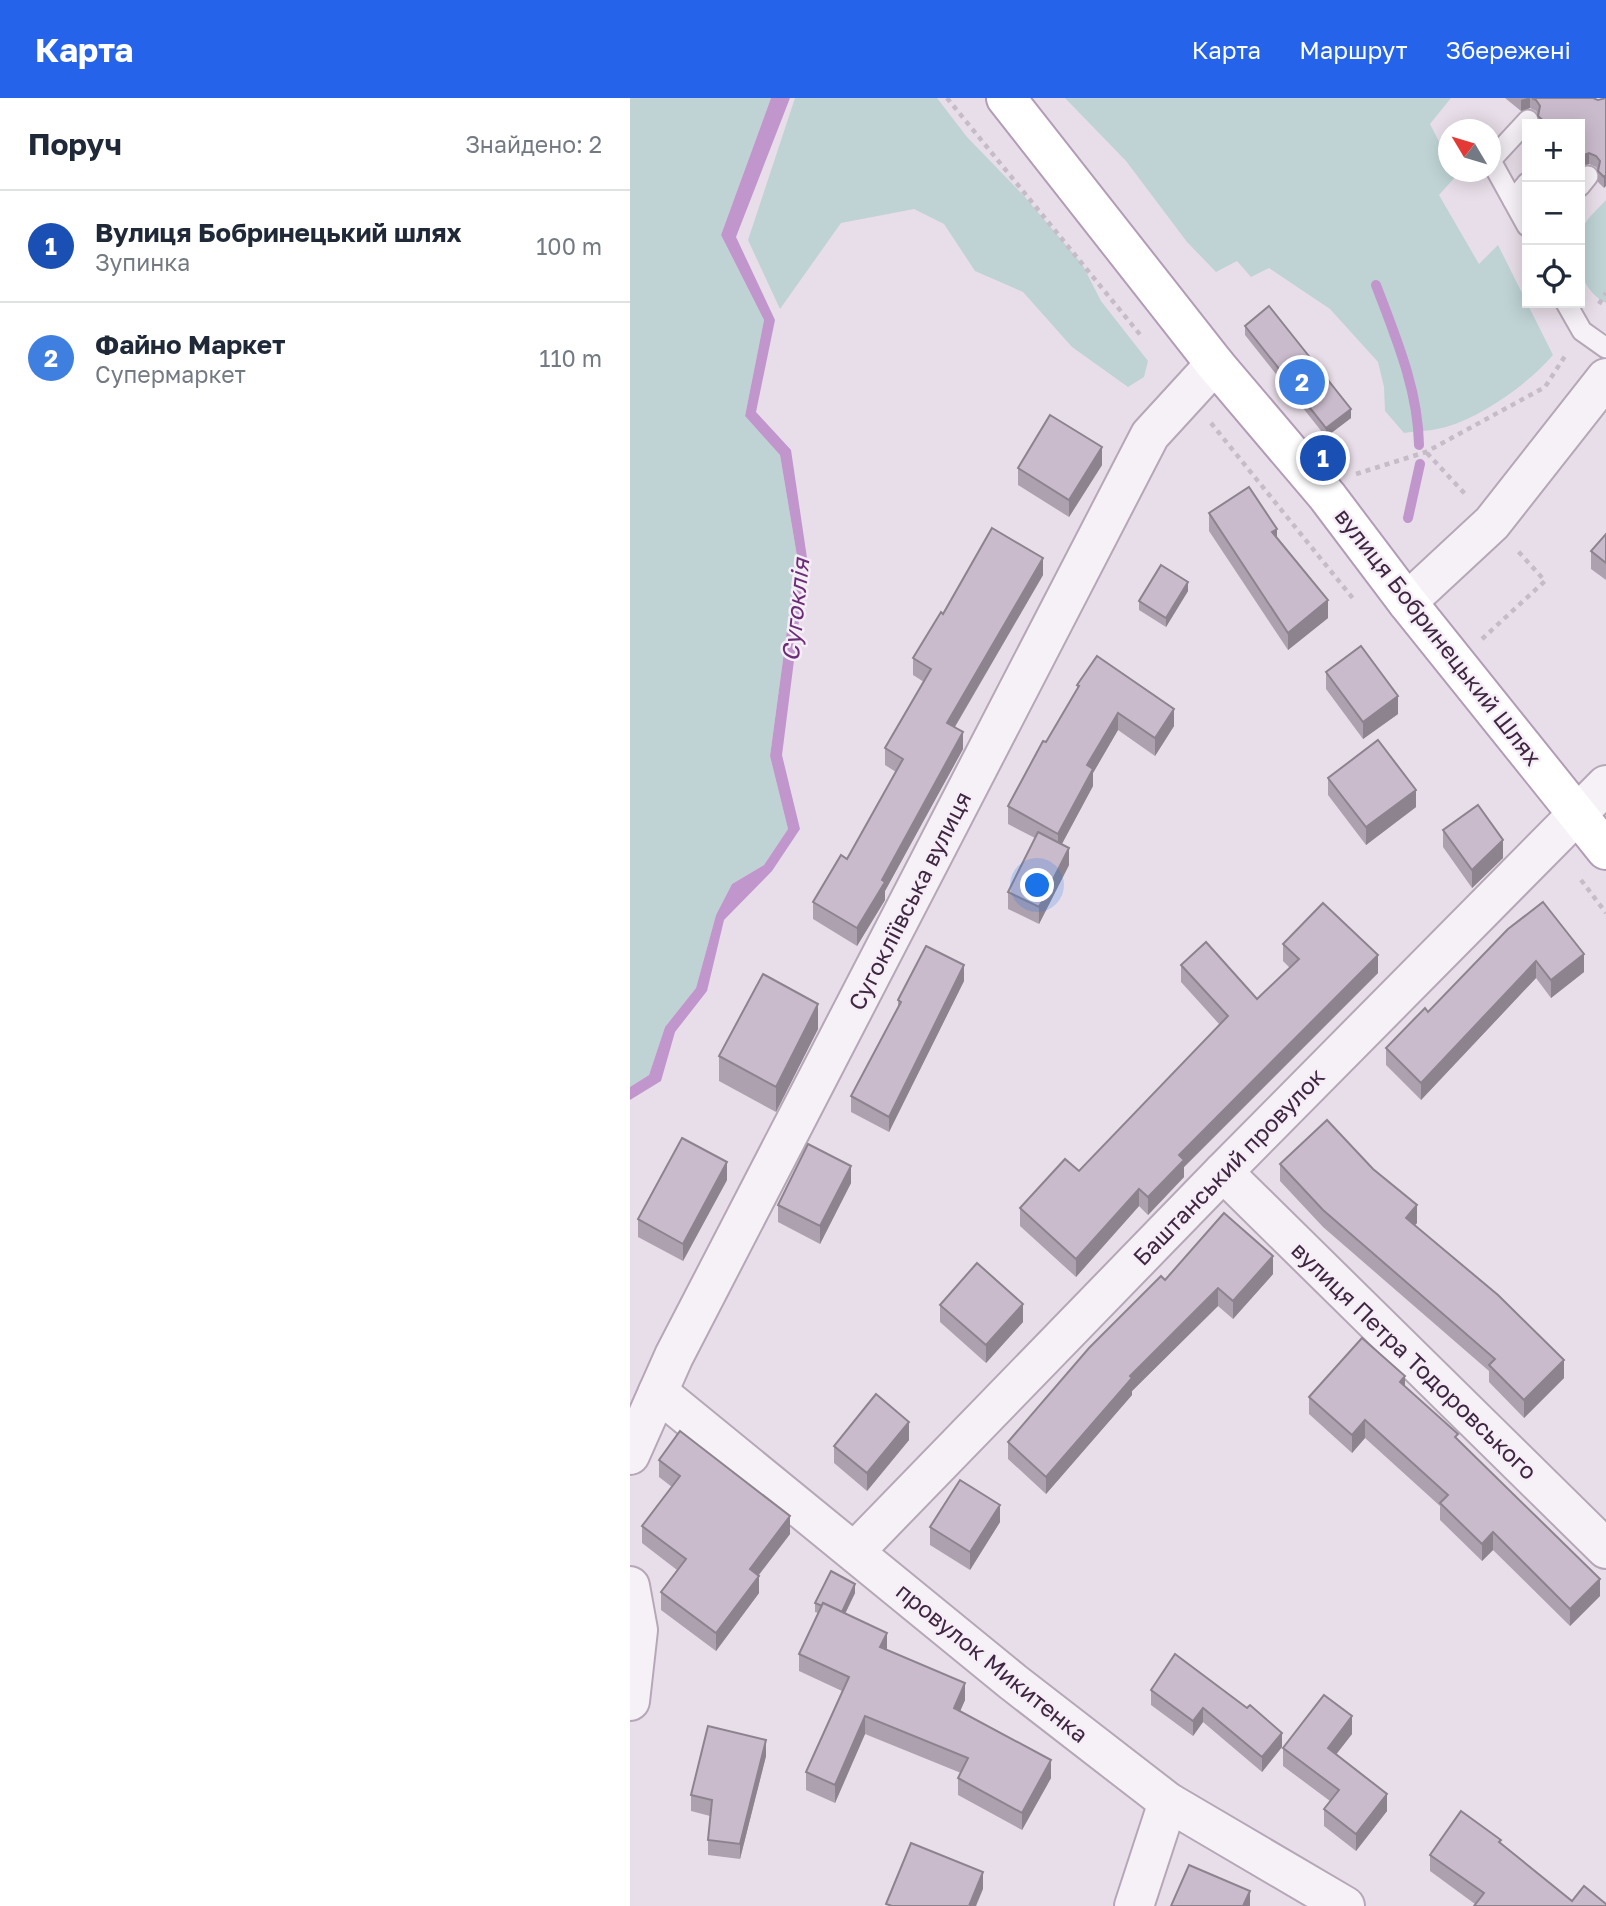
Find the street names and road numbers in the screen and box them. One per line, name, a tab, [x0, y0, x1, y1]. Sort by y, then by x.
street label: вулиця Бобринецький Шлях	[1330, 502, 1548, 771]
street label: Сугокліївська вулиця	[842, 786, 976, 1015]
street label: Баштанський провулок	[1127, 1062, 1330, 1271]
street label: вулиця Петра Тодоровського	[1286, 1236, 1543, 1485]
street label: провулок Микитенка	[891, 1576, 1094, 1748]

